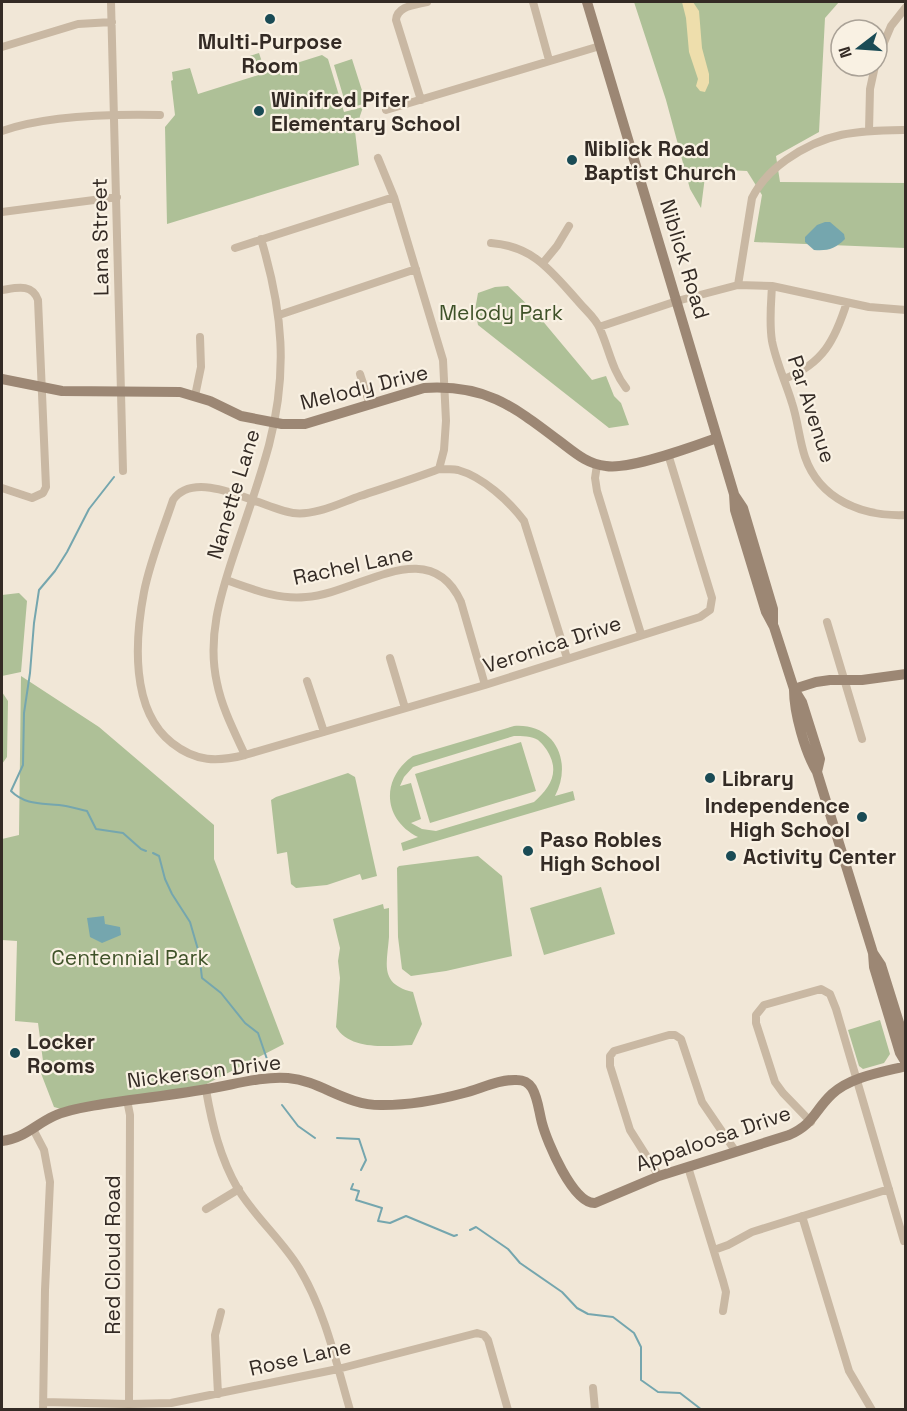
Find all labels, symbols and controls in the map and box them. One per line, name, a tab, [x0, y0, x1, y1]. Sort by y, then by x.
marker: Multi-Purpose Room	[263, 12, 277, 26]
north arrow	[829, 18, 889, 78]
place label: Multi-Purpose Room	[198, 28, 342, 79]
text: N	[834, 44, 857, 60]
place label: Winifred Pifer Elementary School	[271, 86, 461, 137]
marker: Winifred Pifer Elementary School	[252, 104, 266, 118]
place label: Niblick Road Baptist Church	[584, 135, 736, 186]
marker: Niblick Road Baptist Church	[565, 153, 579, 167]
street label: Lana Street	[85, 178, 115, 296]
street label: Niblick Road	[654, 196, 716, 322]
park label: Melody Park	[439, 299, 563, 326]
street label: Par Avenue	[782, 352, 842, 466]
street label: Melody Drive	[297, 358, 431, 416]
street label: Nanette Lane	[200, 426, 266, 562]
street label: Rachel Lane	[290, 539, 416, 591]
street label: Veronica Drive	[480, 609, 624, 679]
place label: Library	[722, 765, 794, 792]
marker: Library	[703, 771, 717, 785]
place label: Independence High School	[705, 792, 850, 843]
marker: Independence High School	[855, 810, 869, 824]
place label: Paso Robles High School	[540, 826, 662, 877]
place label: Activity Center	[743, 843, 896, 870]
marker: Paso Robles High School	[521, 844, 535, 858]
marker: Activity Center	[724, 849, 738, 863]
park label: Centennial Park	[51, 944, 209, 971]
place label: Locker Rooms	[27, 1028, 95, 1079]
marker: Locker Rooms	[8, 1046, 22, 1060]
street label: Nickerson Drive	[125, 1048, 283, 1094]
street label: Appaloosa Drive	[632, 1099, 794, 1177]
street label: Red Cloud Road	[99, 1175, 126, 1335]
street label: Rose Lane	[246, 1332, 354, 1382]

